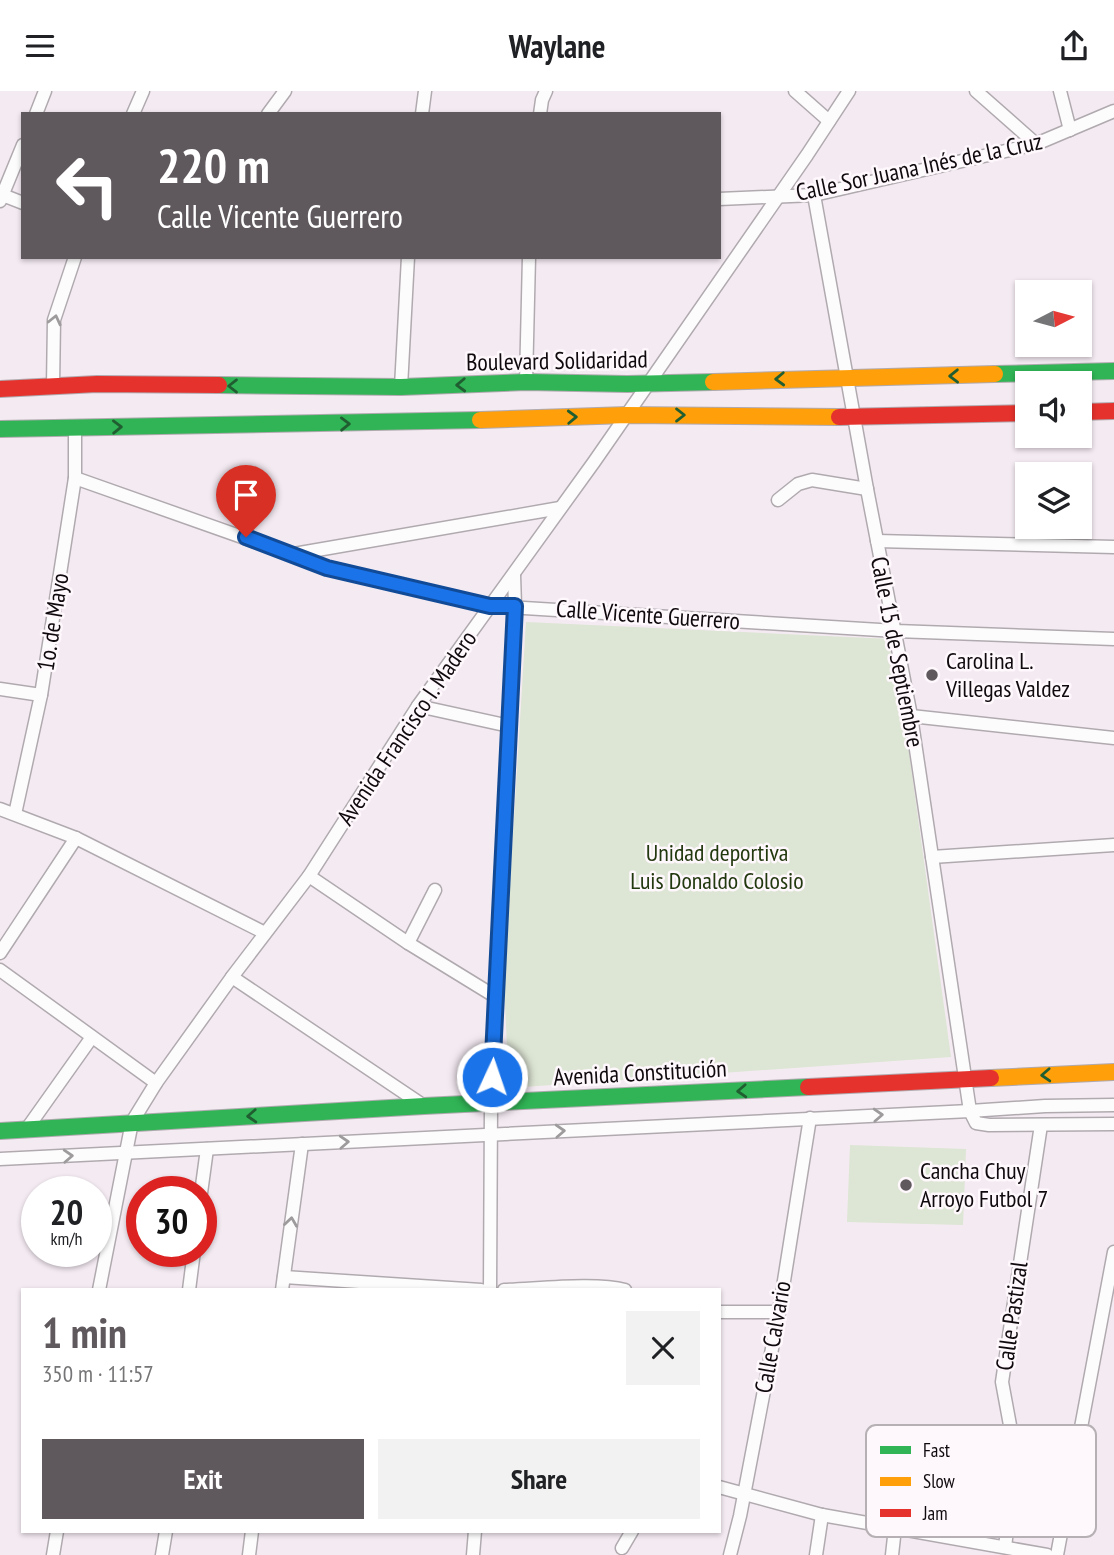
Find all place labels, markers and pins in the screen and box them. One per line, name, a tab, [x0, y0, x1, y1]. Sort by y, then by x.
pin	[216, 465, 276, 537]
place label: Carolina L. Villegas Valdez	[945, 645, 1070, 704]
marker: Carolina L. Villegas Valdez	[924, 667, 940, 683]
place label: Cancha Chuy Arroyo Futbol 7	[920, 1155, 1048, 1214]
marker: Cancha Chuy Arroyo Futbol 7	[898, 1177, 914, 1193]

